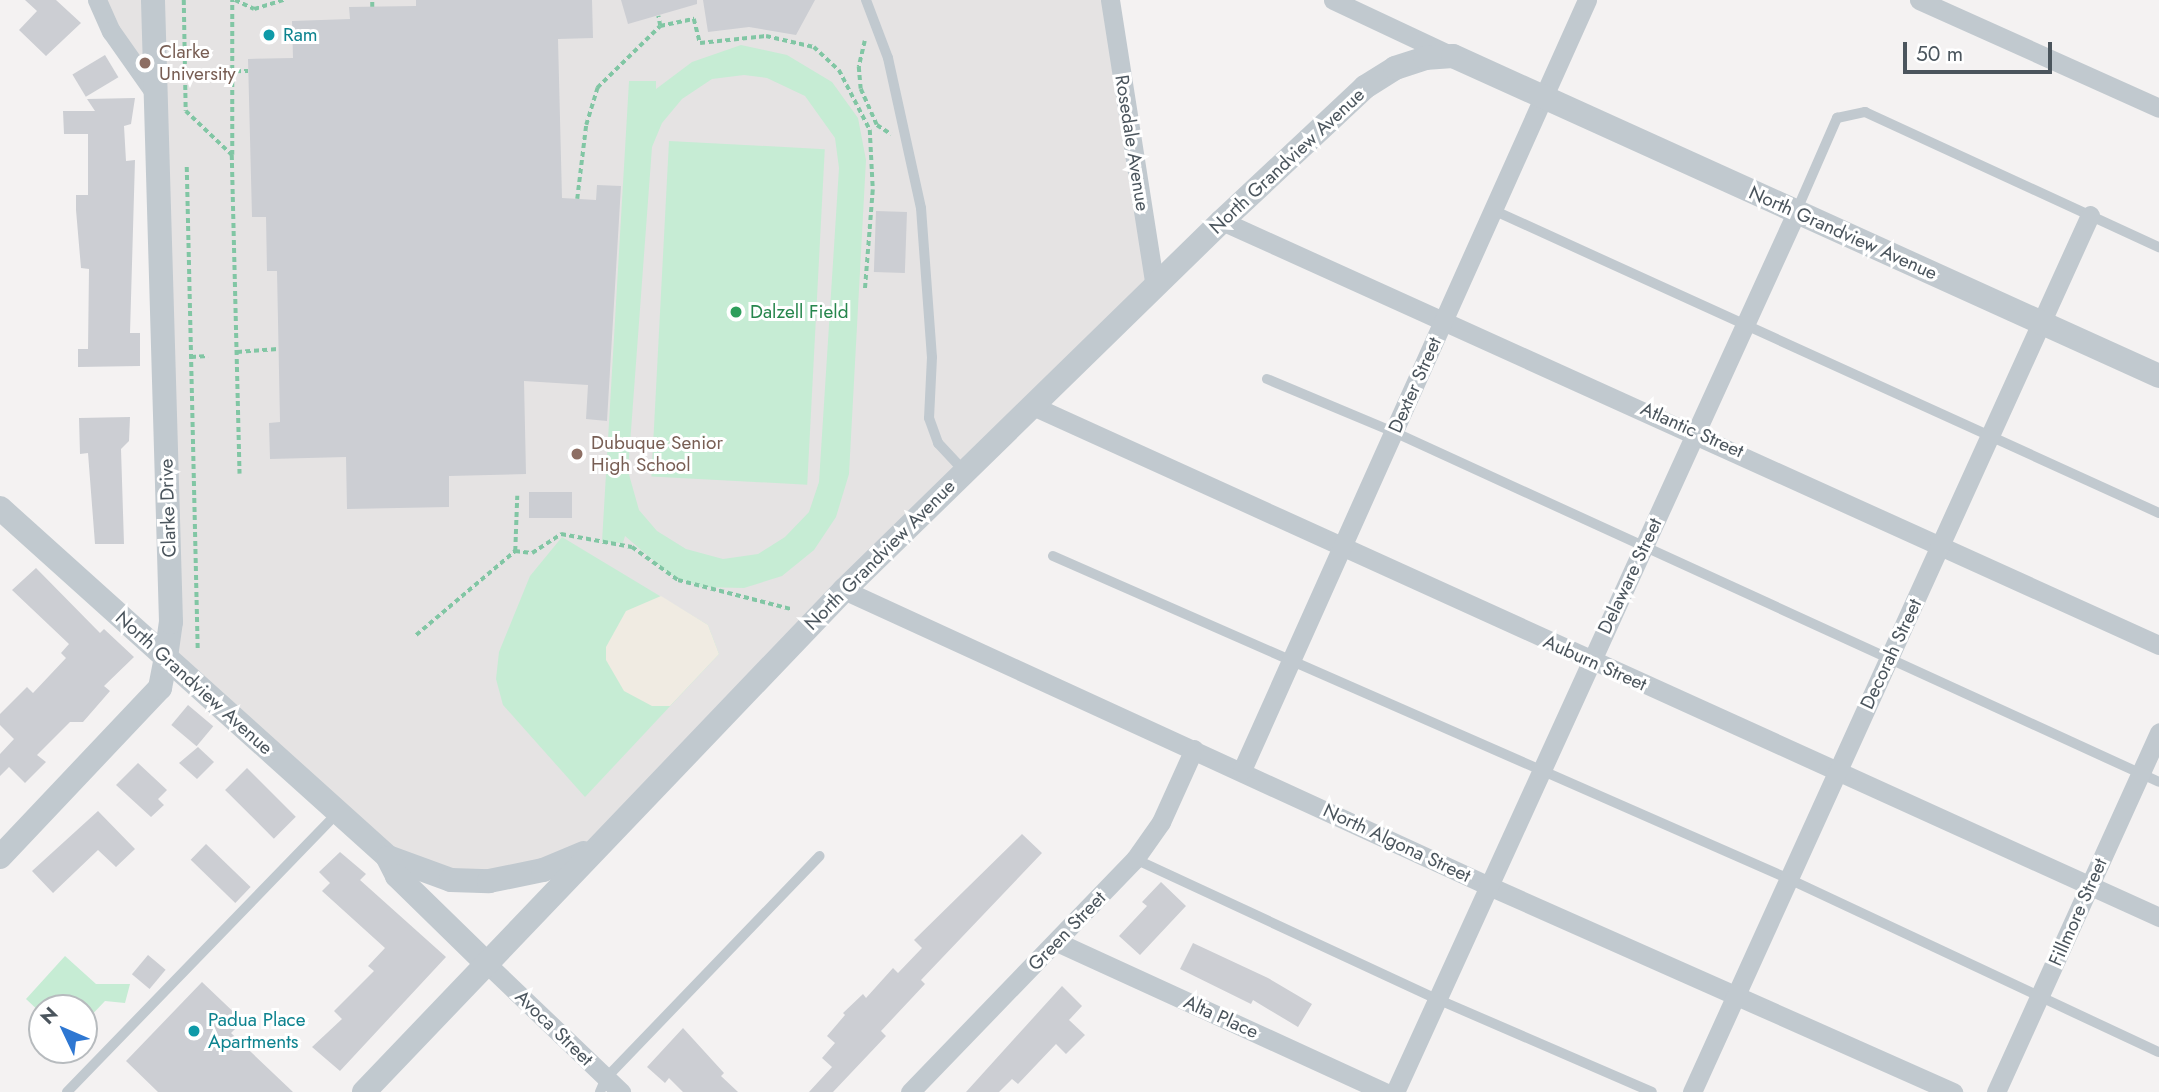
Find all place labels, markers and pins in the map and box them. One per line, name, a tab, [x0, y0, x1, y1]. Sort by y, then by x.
place label: Ram	[283, 24, 318, 46]
marker: Ram	[261, 27, 277, 43]
place label: Clarke University	[159, 41, 236, 85]
marker: Clarke University	[137, 55, 153, 71]
place label: Dalzell Field	[750, 301, 849, 323]
marker: Dalzell Field	[728, 304, 744, 320]
place label: Dubuque Senior High School	[591, 432, 723, 476]
marker: Dubuque Senior High School	[569, 446, 585, 462]
place label: Padua Place Apartments	[208, 1009, 305, 1053]
marker: Padua Place Apartments	[186, 1023, 202, 1039]

